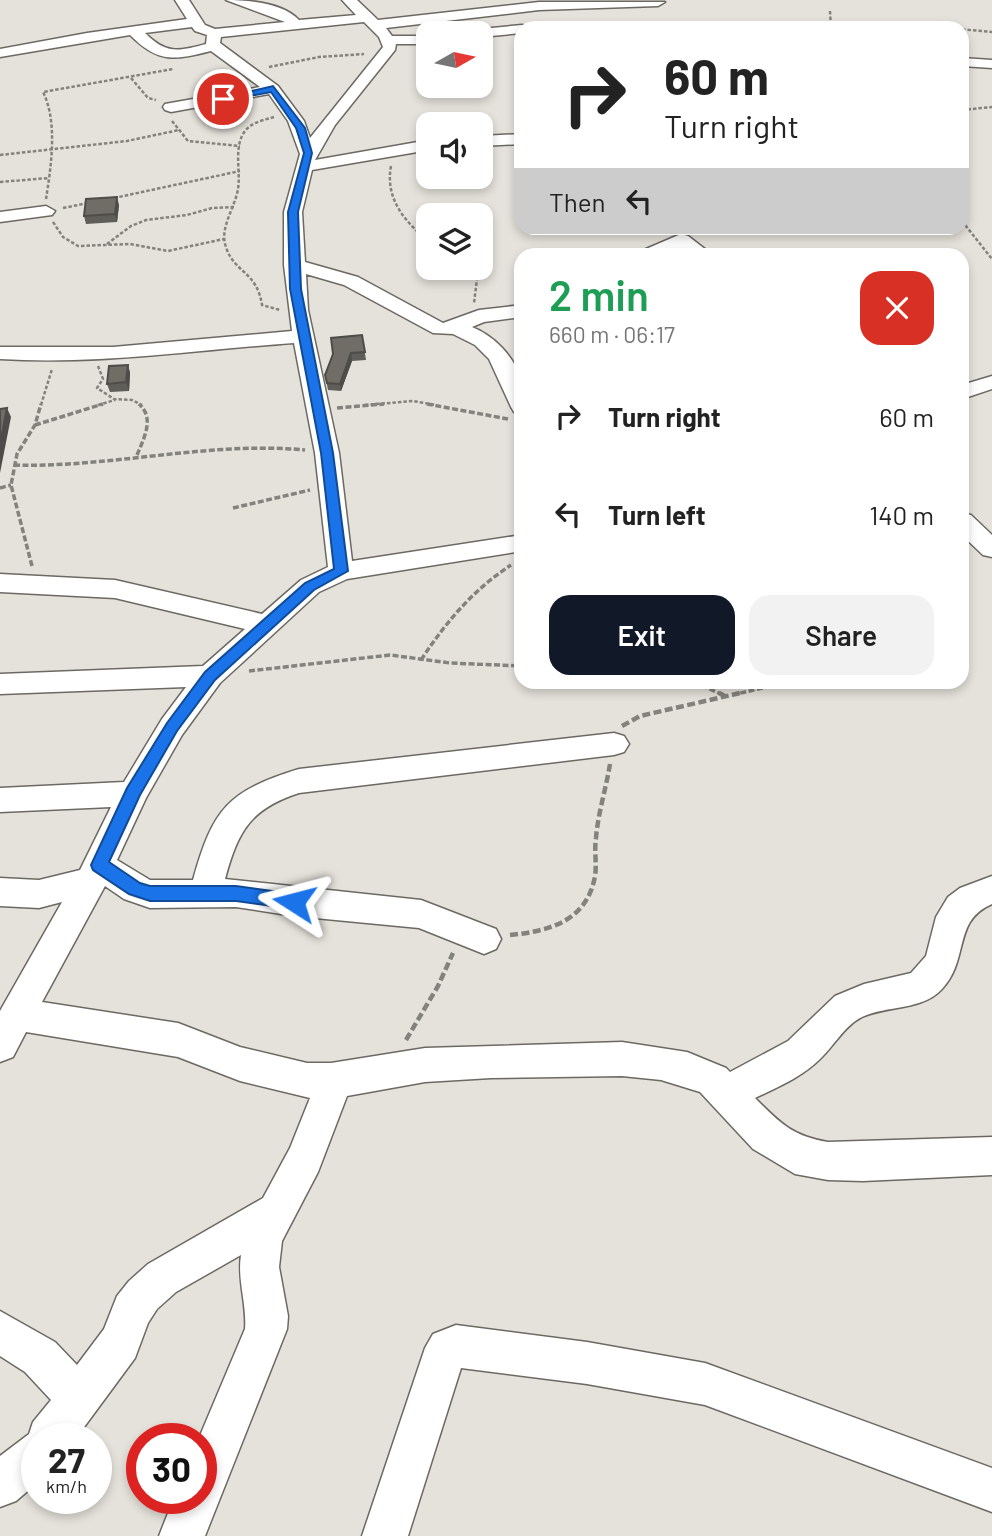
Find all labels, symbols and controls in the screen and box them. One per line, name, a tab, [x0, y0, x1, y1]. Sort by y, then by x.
north arrow	[416, 21, 494, 98]
map controls	[416, 21, 493, 280]
text: 60 m	[664, 46, 769, 105]
icon: right	[549, 49, 640, 140]
pin	[193, 69, 253, 129]
icon: arrive	[204, 80, 242, 118]
text: Turn right	[664, 106, 799, 144]
button: sound	[416, 112, 493, 189]
icon: left	[620, 182, 658, 220]
text: Then	[549, 186, 606, 217]
button: layers	[416, 203, 493, 280]
text: 2 min	[549, 269, 649, 319]
button: close	[860, 271, 934, 345]
text: 660 m · 06:17	[549, 320, 675, 348]
icon: right	[549, 397, 587, 435]
text: Turn right	[608, 401, 721, 432]
text: 60 m	[879, 401, 934, 432]
icon: left	[549, 495, 587, 533]
text: Turn left	[608, 499, 706, 530]
text: 140 m	[869, 499, 934, 530]
button: Exit	[549, 595, 735, 675]
button: Share	[749, 595, 934, 675]
position arrow	[257, 865, 331, 939]
speed limit sign: 30	[126, 1423, 217, 1514]
text: 27	[48, 1438, 85, 1480]
text: km/h	[46, 1475, 87, 1497]

